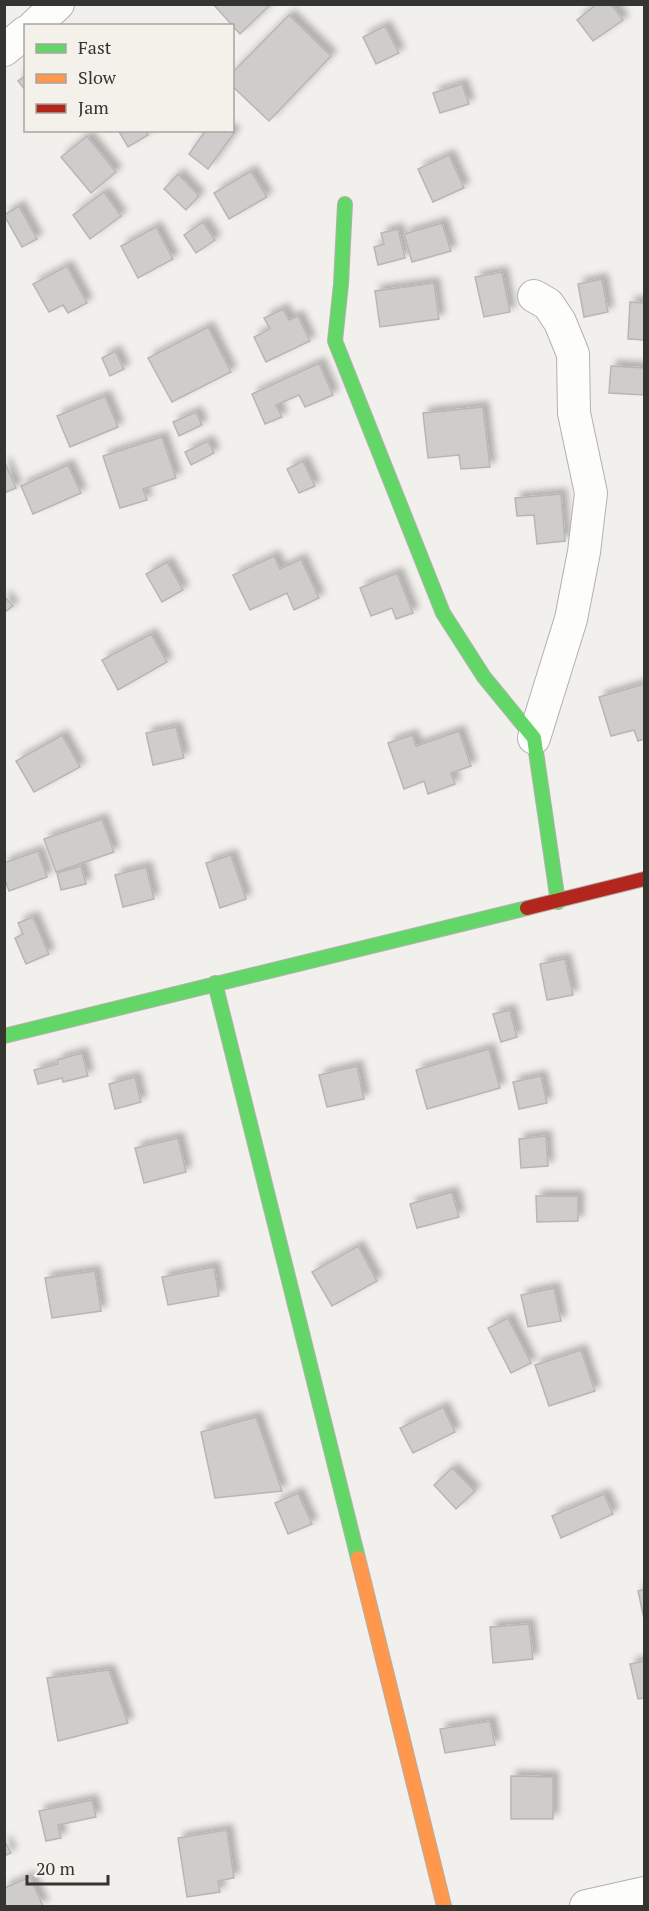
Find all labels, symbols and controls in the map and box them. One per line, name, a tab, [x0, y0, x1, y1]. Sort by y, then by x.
legend	[24, 24, 234, 132]
text: Fast	[78, 35, 112, 59]
text: Slow	[78, 65, 117, 89]
text: Jam	[78, 95, 109, 119]
scale bar	[27, 1848, 108, 1886]
text: 20 m	[36, 1856, 76, 1880]

